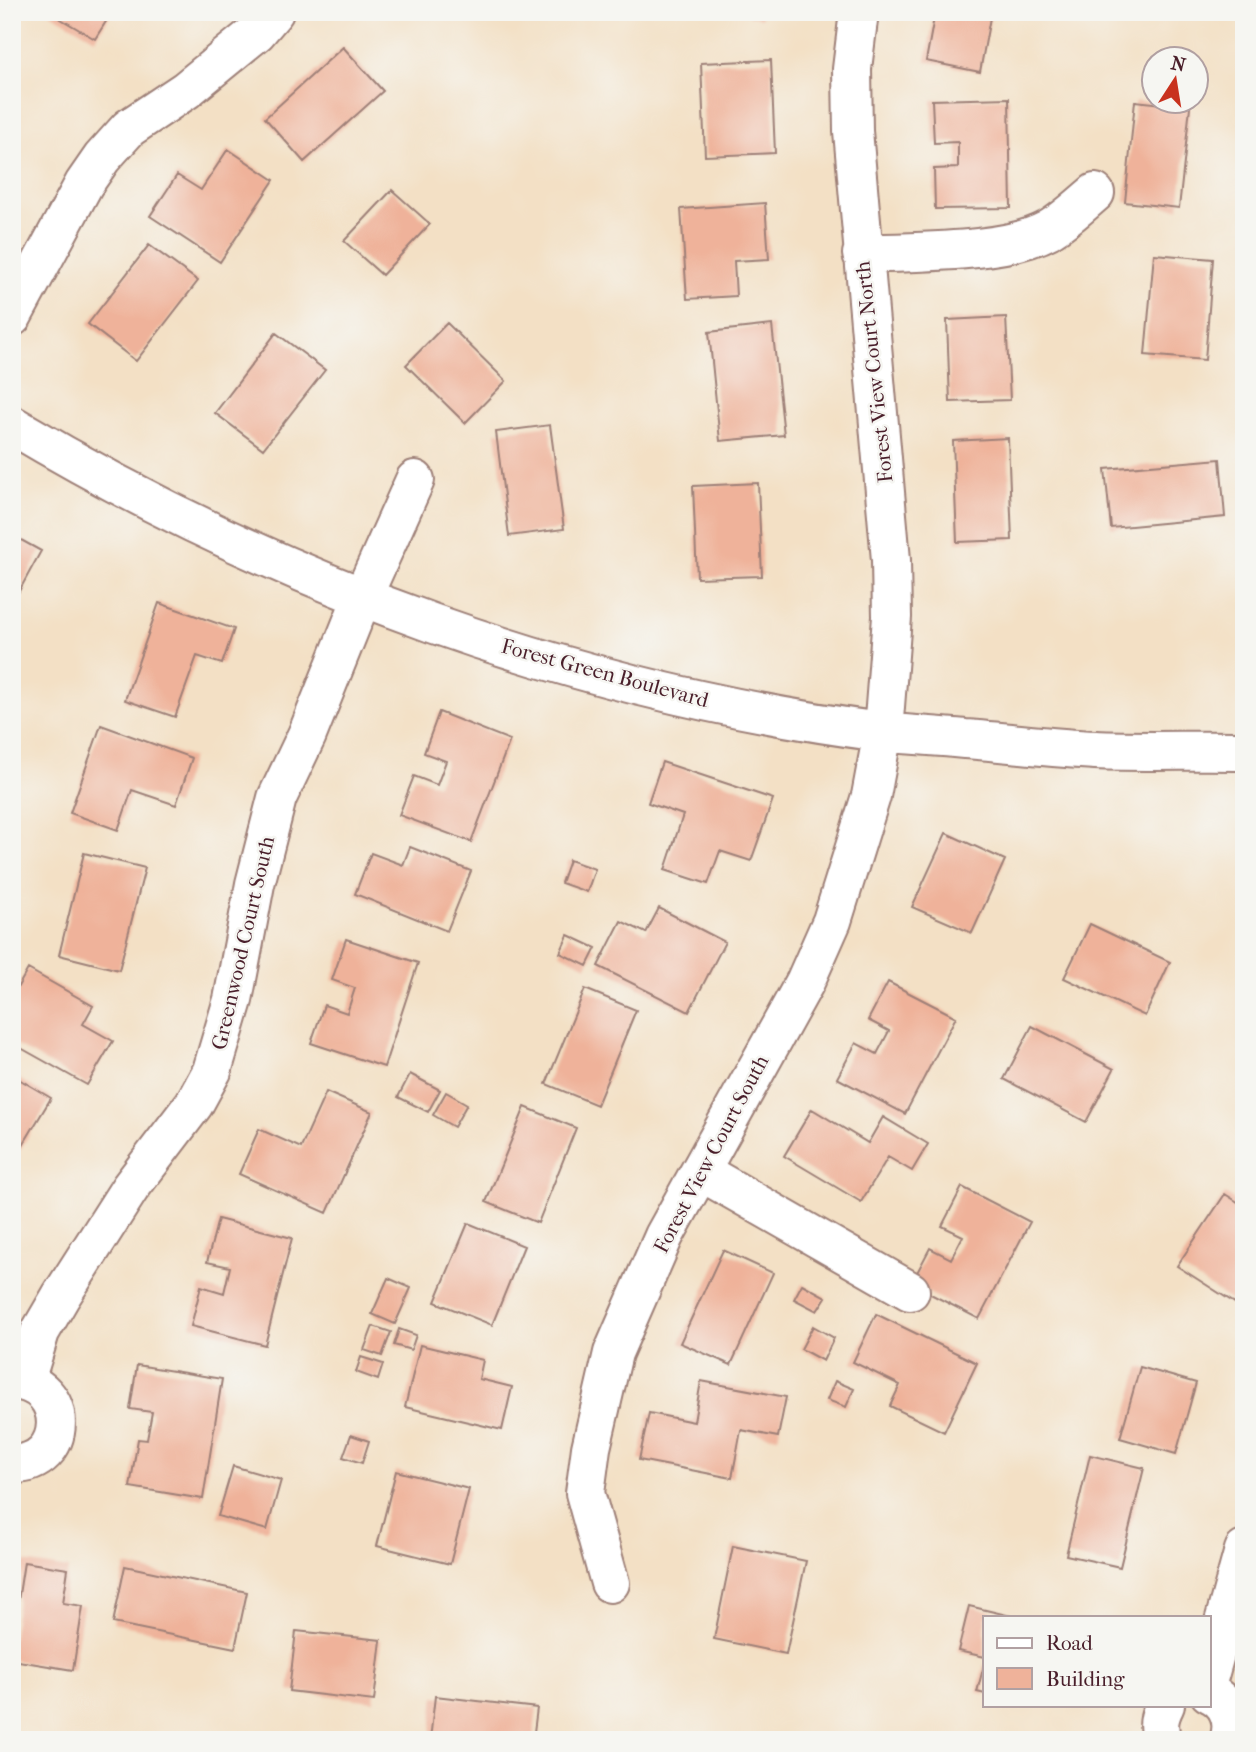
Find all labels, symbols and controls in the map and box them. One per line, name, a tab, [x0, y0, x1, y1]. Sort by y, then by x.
north arrow	[1140, 46, 1210, 116]
text: N	[1169, 52, 1188, 77]
street label: Forest View Court North	[850, 260, 898, 484]
street label: Forest Green Boulevard	[499, 634, 712, 712]
street label: Greenwood Court South	[207, 834, 279, 1052]
street label: Forest View Court South	[649, 1051, 773, 1257]
legend	[983, 1616, 1210, 1706]
text: Road	[1046, 1631, 1093, 1655]
text: Building	[1046, 1667, 1125, 1691]

